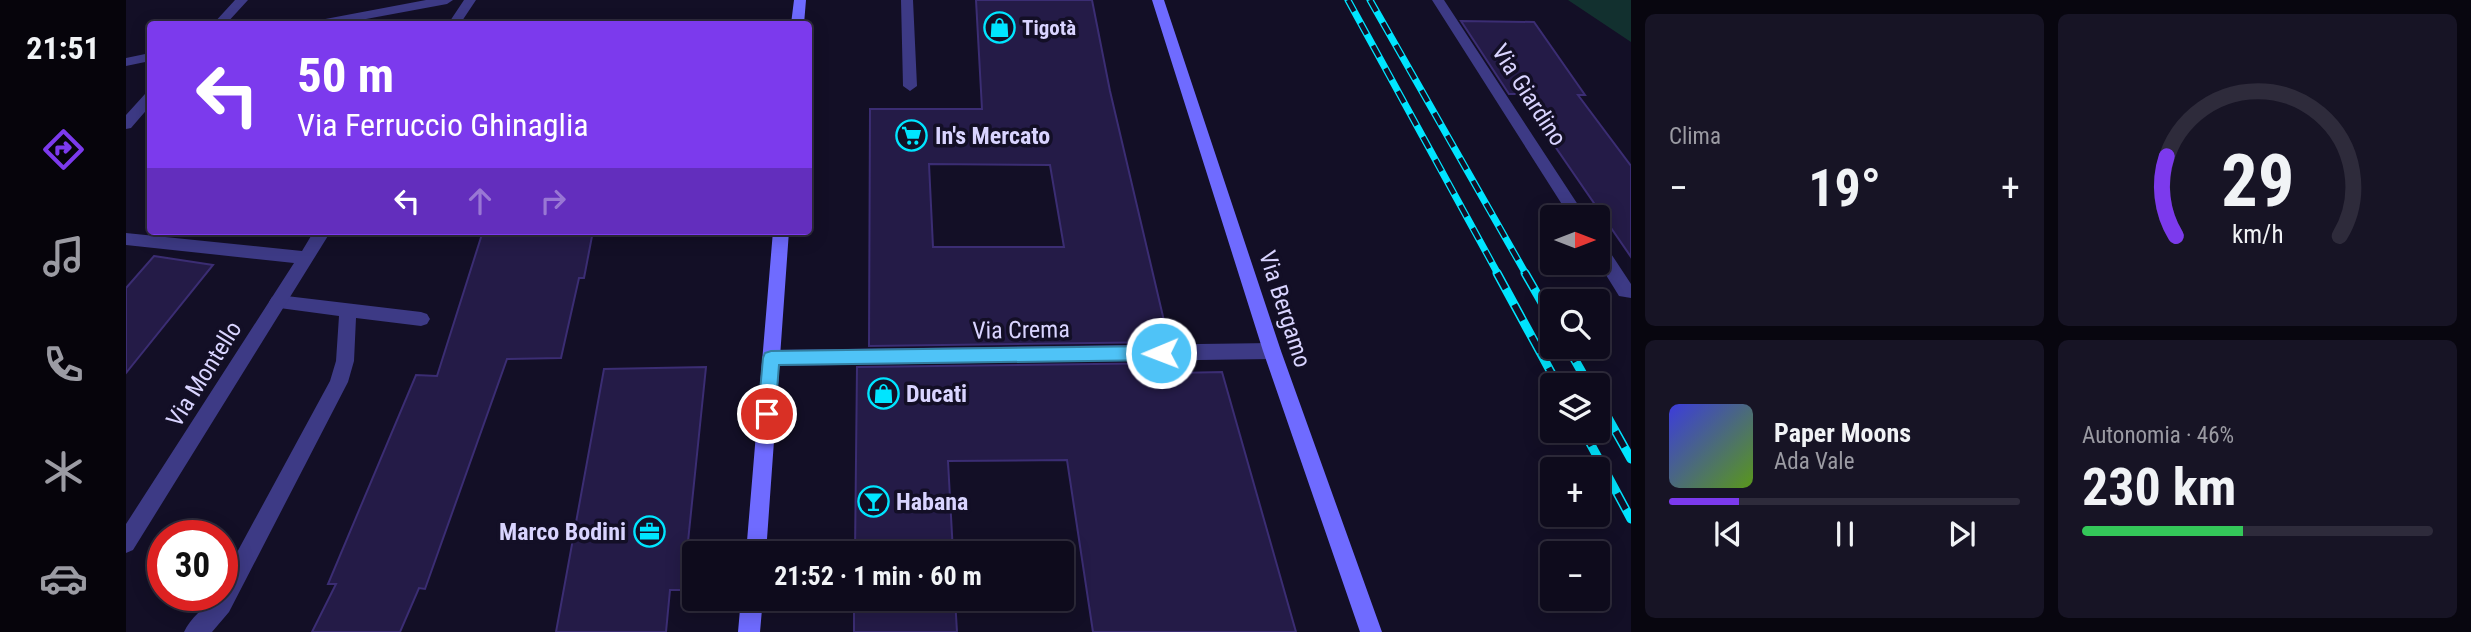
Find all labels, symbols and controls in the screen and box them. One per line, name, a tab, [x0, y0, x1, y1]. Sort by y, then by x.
shop icon: Tigotà	[982, 11, 1016, 45]
place label: Tigotà	[1022, 16, 1076, 40]
text: 21:51	[26, 29, 100, 67]
street label: Via Giardino	[1486, 39, 1572, 151]
text: 50 m	[297, 47, 394, 104]
icon: left	[182, 49, 273, 140]
text: Via Ferruccio Ghinaglia	[297, 106, 589, 144]
supermarket icon: In's Mercato	[895, 119, 929, 153]
place label: In's Mercato	[935, 122, 1050, 150]
text: Clima	[1669, 123, 1721, 150]
icon: directions	[39, 125, 88, 174]
text: 29	[2221, 138, 2294, 224]
text: 19°	[1808, 158, 1881, 219]
text: −	[1669, 166, 1688, 210]
text: +	[2001, 166, 2020, 210]
icon: left	[388, 182, 426, 220]
icon: ahead	[461, 182, 499, 220]
icon: right	[534, 182, 572, 220]
north arrow	[1540, 205, 1610, 275]
map controls	[1540, 205, 1610, 611]
text: km/h	[2232, 220, 2283, 249]
icon: music	[39, 232, 88, 281]
street label: Via Bergamo	[1253, 247, 1317, 371]
button: search	[1540, 289, 1610, 359]
street label: Via Crema	[972, 315, 1070, 345]
street label: Via Montello	[161, 316, 247, 432]
position arrow	[1124, 316, 1198, 390]
icon: phone	[39, 340, 88, 389]
button: layers	[1540, 373, 1610, 443]
shop icon: Ducati	[866, 377, 900, 411]
place label: Ducati	[906, 380, 967, 408]
pin	[737, 384, 797, 444]
icon: arrive	[748, 395, 786, 433]
text: Paper Moons	[1774, 418, 1911, 448]
text: Autonomia · 46%	[2082, 422, 2234, 449]
icon: climate	[39, 447, 88, 496]
text: Ada Vale	[1774, 448, 1854, 475]
button: +	[1540, 457, 1610, 527]
text: 230 km	[2082, 457, 2236, 518]
bar icon: Habana	[856, 485, 890, 519]
place label: Habana	[896, 488, 968, 516]
office icon: Marco Bodini	[632, 515, 666, 549]
icon: previous	[1709, 515, 1747, 553]
icon: pause	[1826, 515, 1864, 553]
icon: next	[1943, 515, 1981, 553]
place label: Marco Bodini	[499, 518, 626, 546]
speed limit sign: 30	[147, 520, 238, 611]
button: −	[1540, 541, 1610, 611]
icon: car	[39, 554, 88, 603]
text: 21:52 · 1 min · 60 m	[774, 561, 982, 591]

